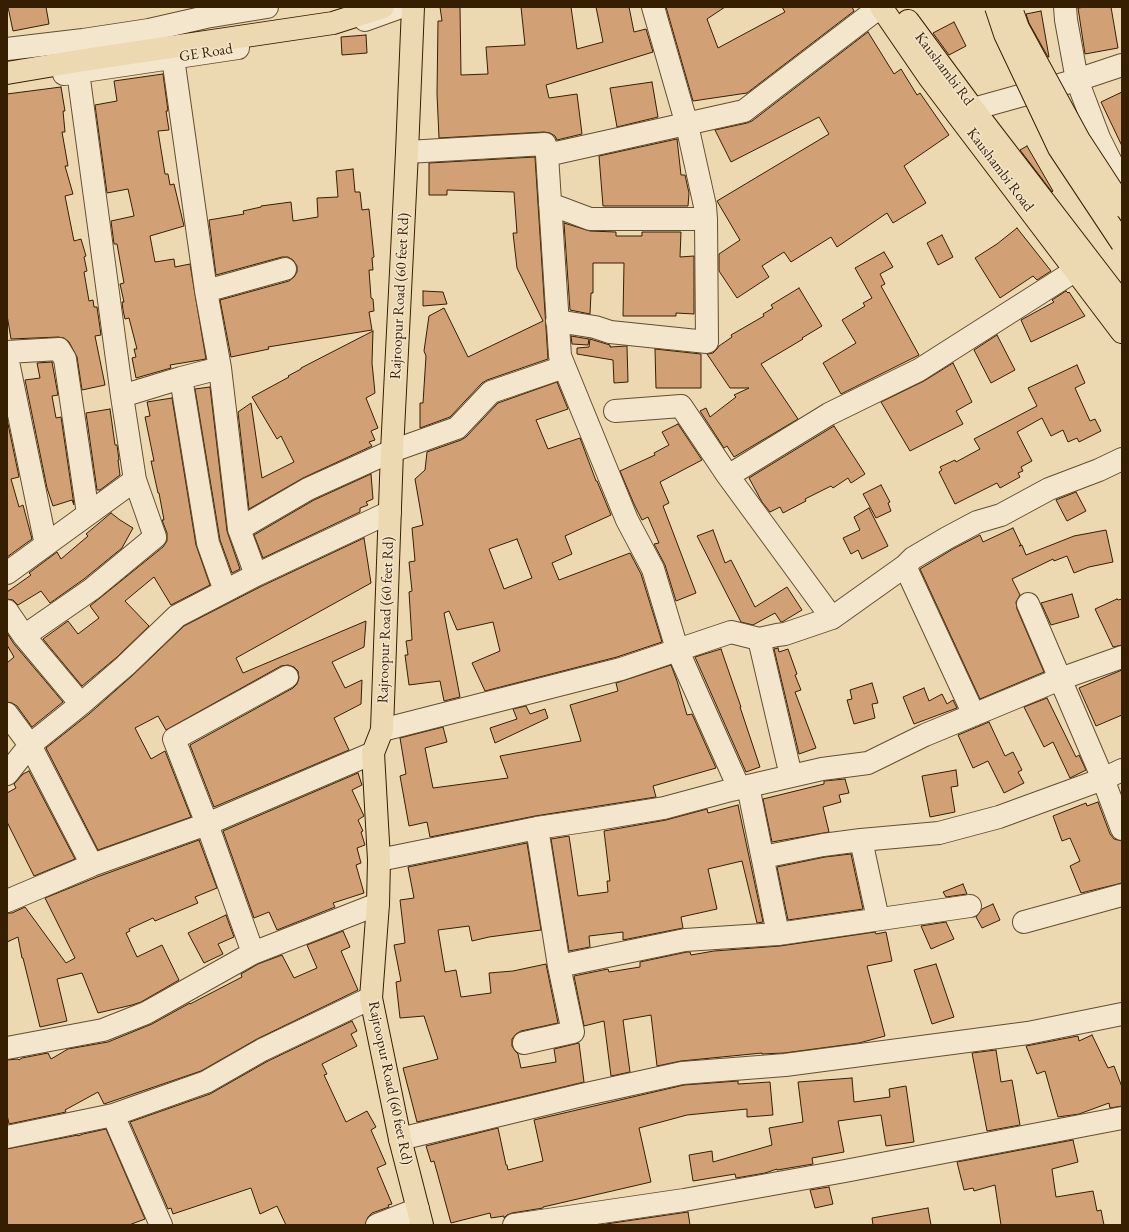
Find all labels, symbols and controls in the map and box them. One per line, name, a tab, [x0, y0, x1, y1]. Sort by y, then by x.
street label: Kaushambi Rd	[911, 29, 977, 109]
street label: GE Road	[178, 40, 234, 66]
street label: Kaushambi Road	[963, 125, 1037, 215]
street label: Rajroopur Road (60 feet Rd)	[387, 212, 413, 380]
street label: Rajroopur Road (60 feet Rd)	[374, 536, 398, 704]
street label: Rajroopur Road (60 feet Rd)	[364, 1000, 416, 1166]

